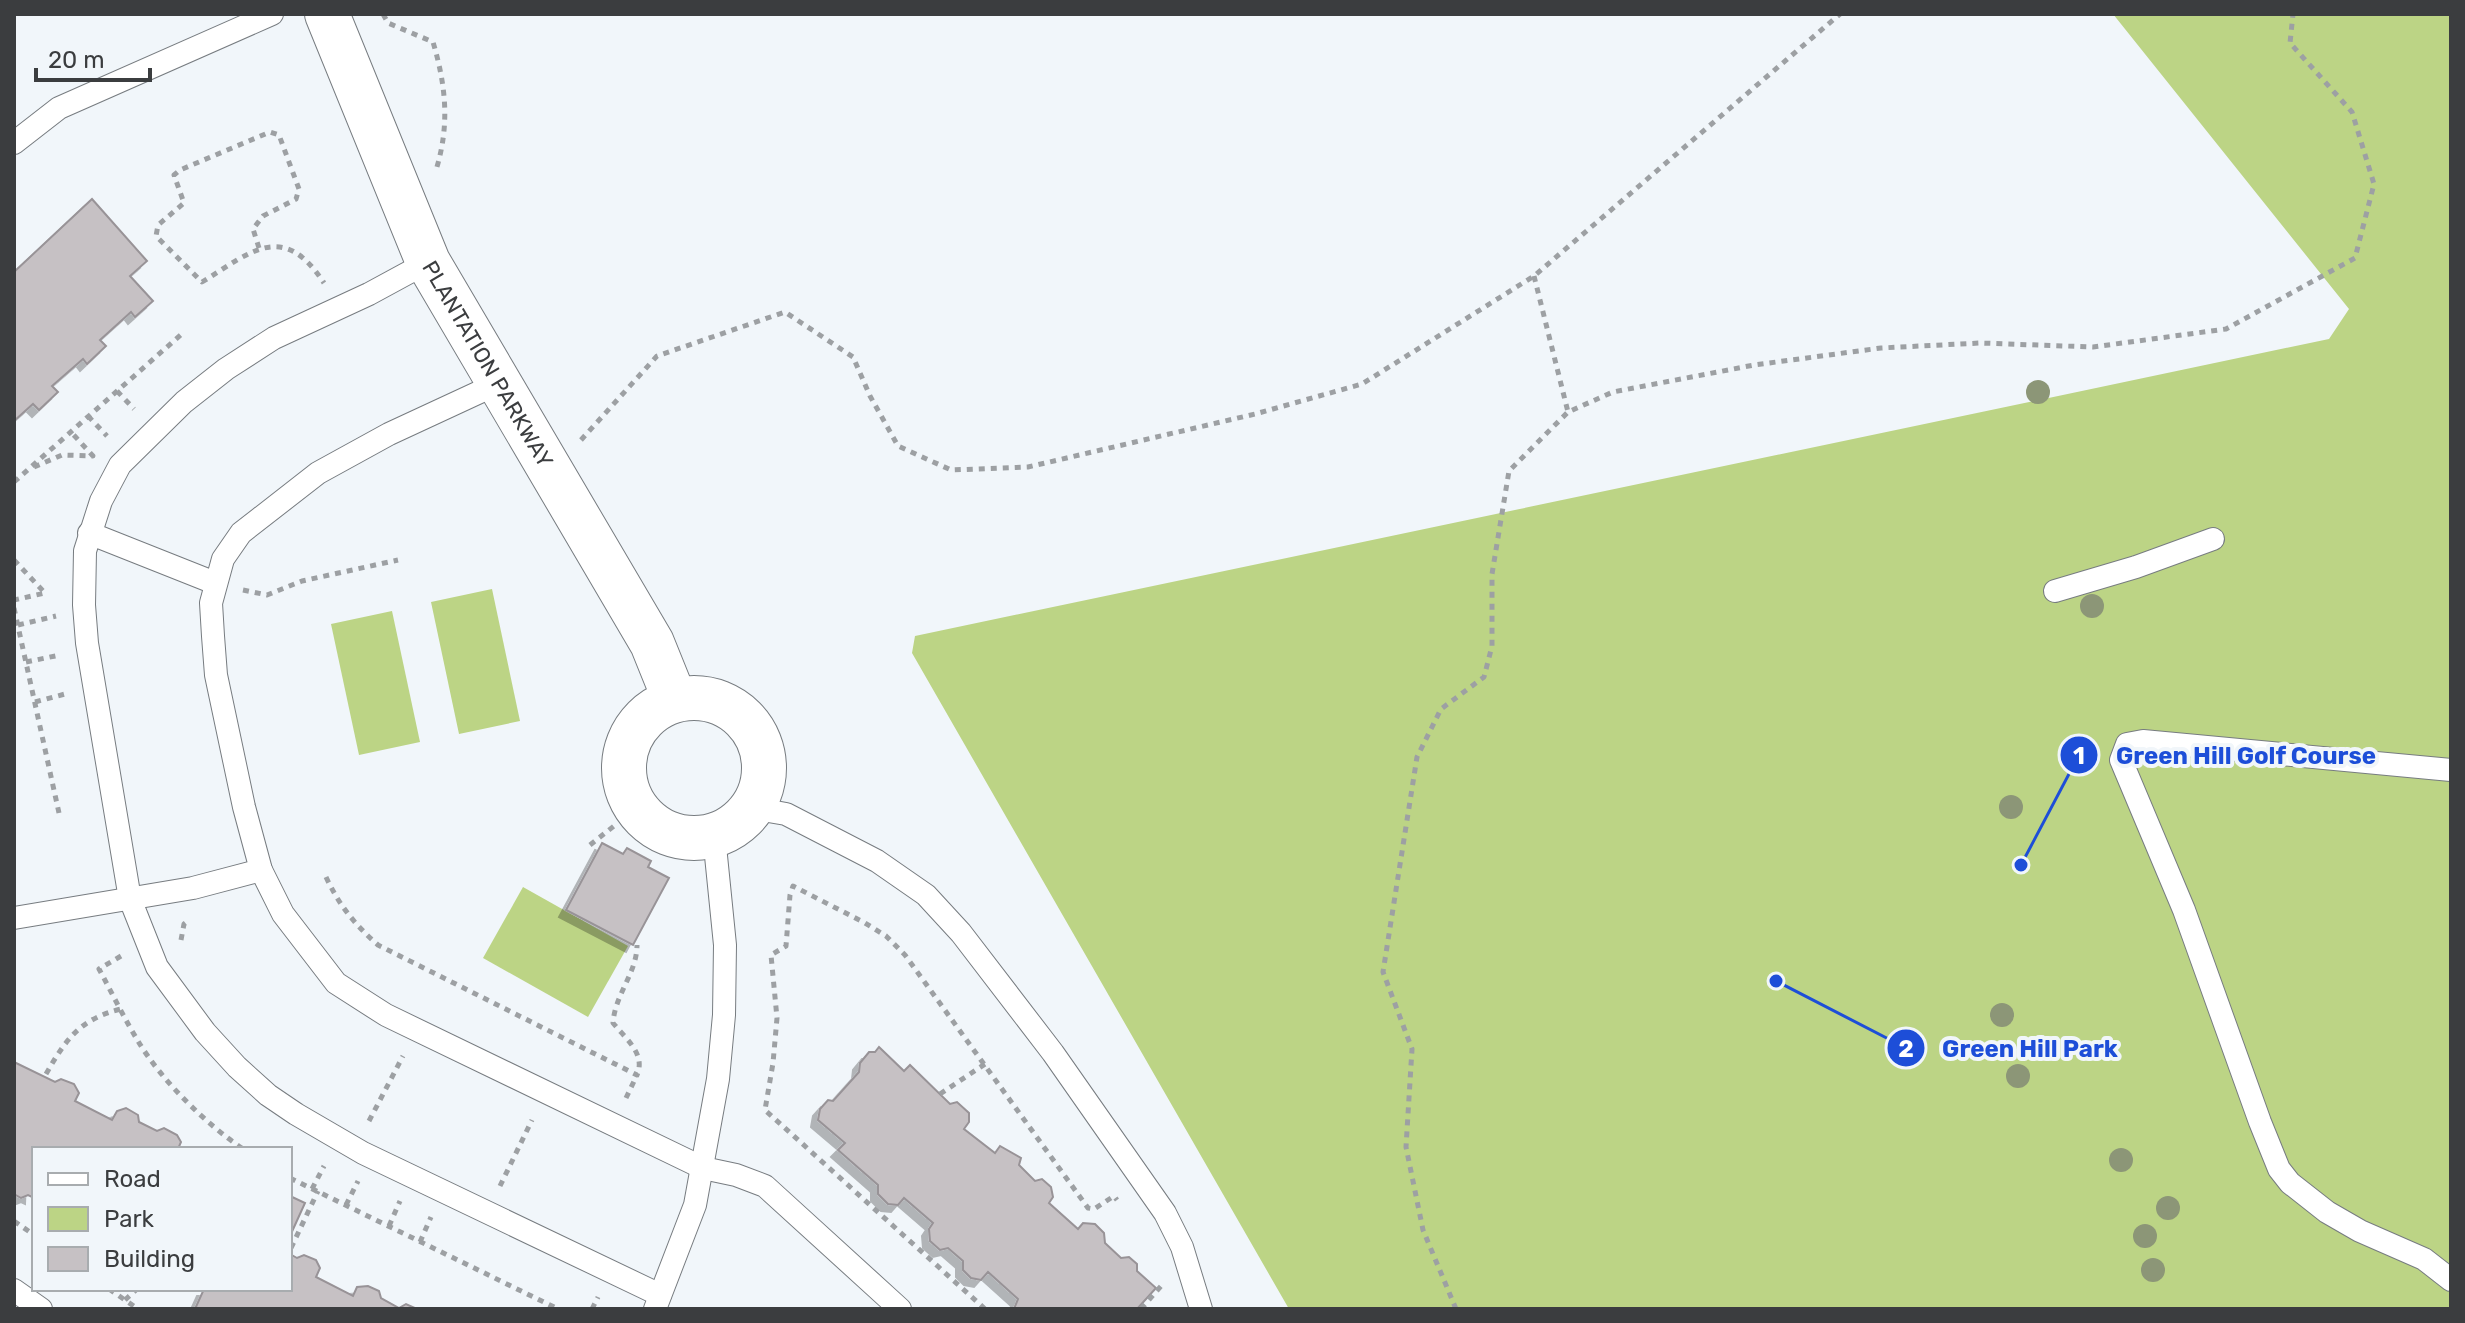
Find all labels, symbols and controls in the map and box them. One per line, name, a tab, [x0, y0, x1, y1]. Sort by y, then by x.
scale bar	[36, 32, 150, 82]
text: 20 m	[48, 46, 105, 74]
street label: PLANTATION PARKWAY	[416, 256, 559, 472]
callout: Green Hill Golf Course	[2059, 731, 2392, 779]
text: 1	[2073, 742, 2085, 770]
text: Green Hill Golf Course	[2116, 742, 2376, 770]
callout: Green Hill Park	[1886, 1024, 2134, 1072]
text: 2	[1898, 1035, 1914, 1063]
text: Green Hill Park	[1942, 1035, 2118, 1063]
legend	[32, 1147, 292, 1291]
text: Road	[104, 1165, 161, 1193]
text: Park	[104, 1205, 155, 1233]
text: Building	[104, 1245, 195, 1273]

